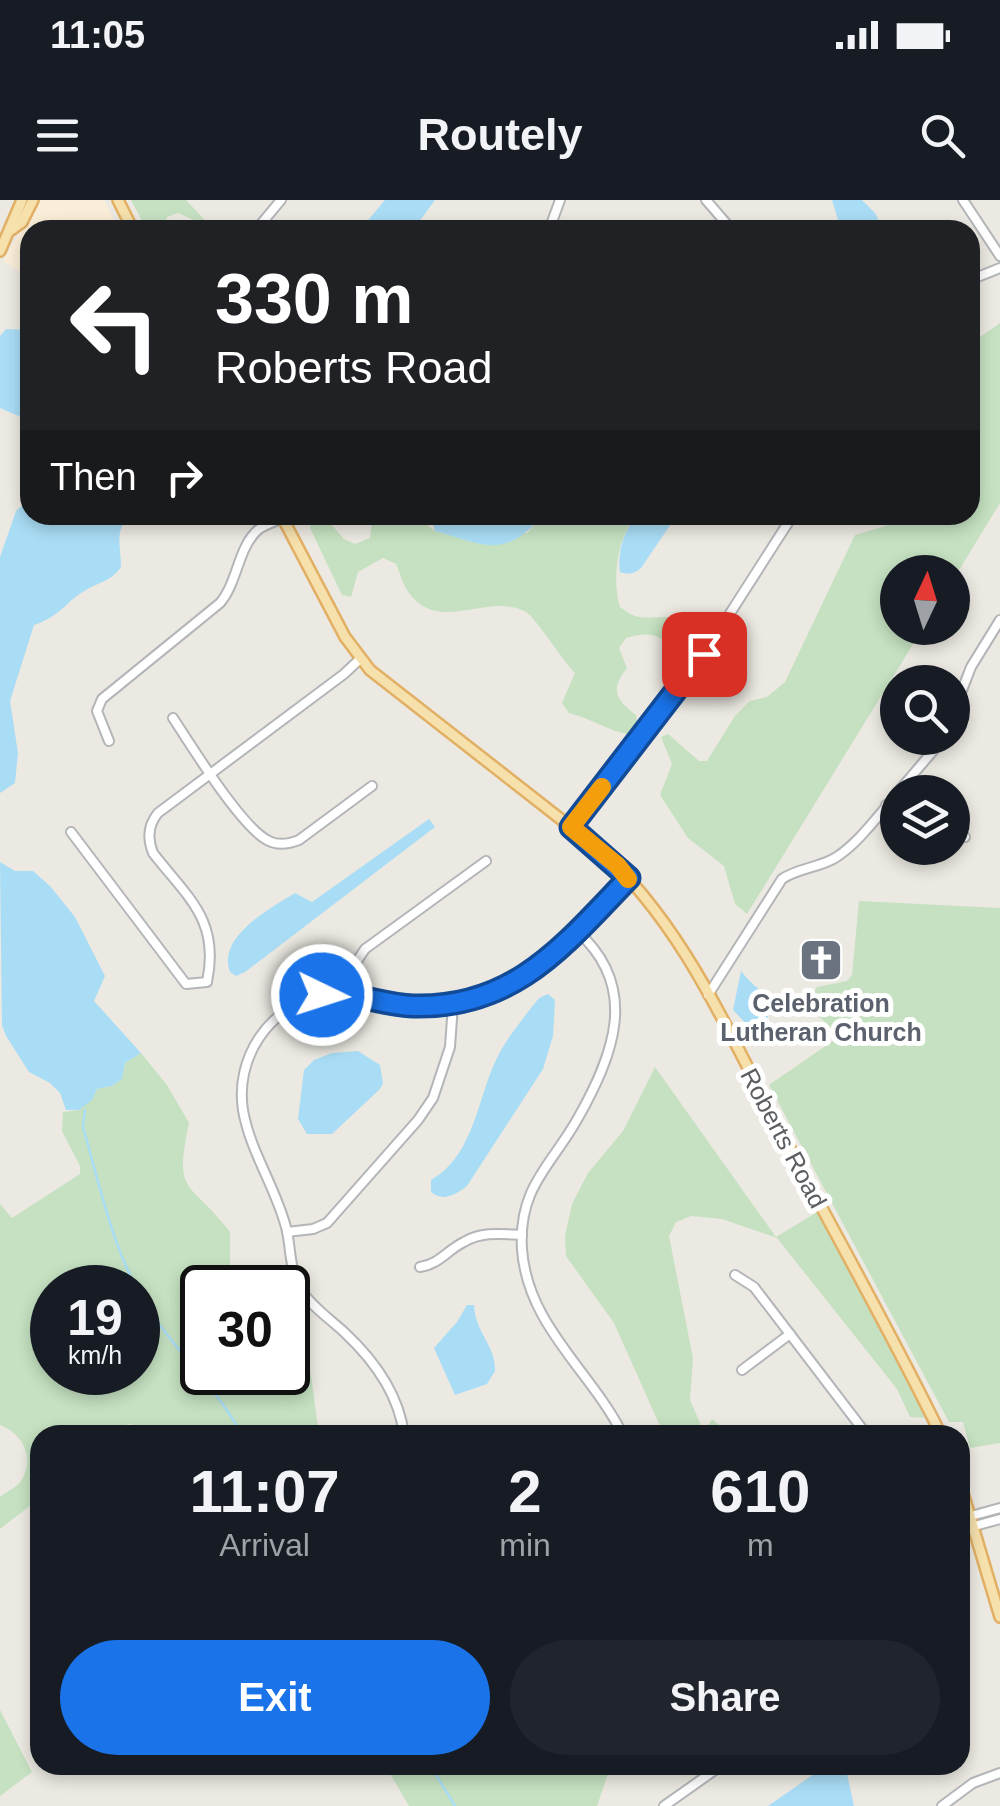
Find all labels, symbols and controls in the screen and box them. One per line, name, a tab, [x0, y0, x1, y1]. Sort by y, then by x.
text: 11:05	[50, 14, 145, 56]
icon: menu	[30, 108, 85, 163]
icon: search	[915, 108, 970, 163]
text: Routely	[417, 109, 583, 160]
icon: left	[50, 260, 180, 390]
text: 330 m	[215, 260, 413, 338]
text: Roberts Road	[215, 342, 493, 393]
icon: right	[157, 450, 212, 505]
text: Then	[50, 456, 137, 498]
north arrow	[880, 555, 970, 645]
map controls	[880, 555, 970, 865]
pin	[662, 612, 747, 697]
icon: arrive	[677, 627, 732, 682]
button: search	[880, 665, 970, 755]
button: layers	[880, 775, 970, 865]
church icon: Celebration Lutheran Church	[798, 937, 844, 983]
position arrow	[270, 943, 374, 1047]
place label: Celebration Lutheran Church	[720, 989, 922, 1046]
street label: Roberts Road	[735, 1063, 833, 1213]
speed limit sign: 30	[180, 1265, 310, 1395]
text: 19	[67, 1290, 123, 1346]
text: km/h	[68, 1341, 122, 1369]
text: 11:07	[190, 1458, 340, 1525]
text: 2	[508, 1458, 542, 1525]
text: 610	[710, 1458, 810, 1525]
text: Arrival	[219, 1527, 310, 1563]
text: min	[499, 1527, 551, 1563]
text: m	[747, 1527, 774, 1563]
button: Exit	[60, 1640, 490, 1755]
button: Share	[510, 1640, 940, 1755]

